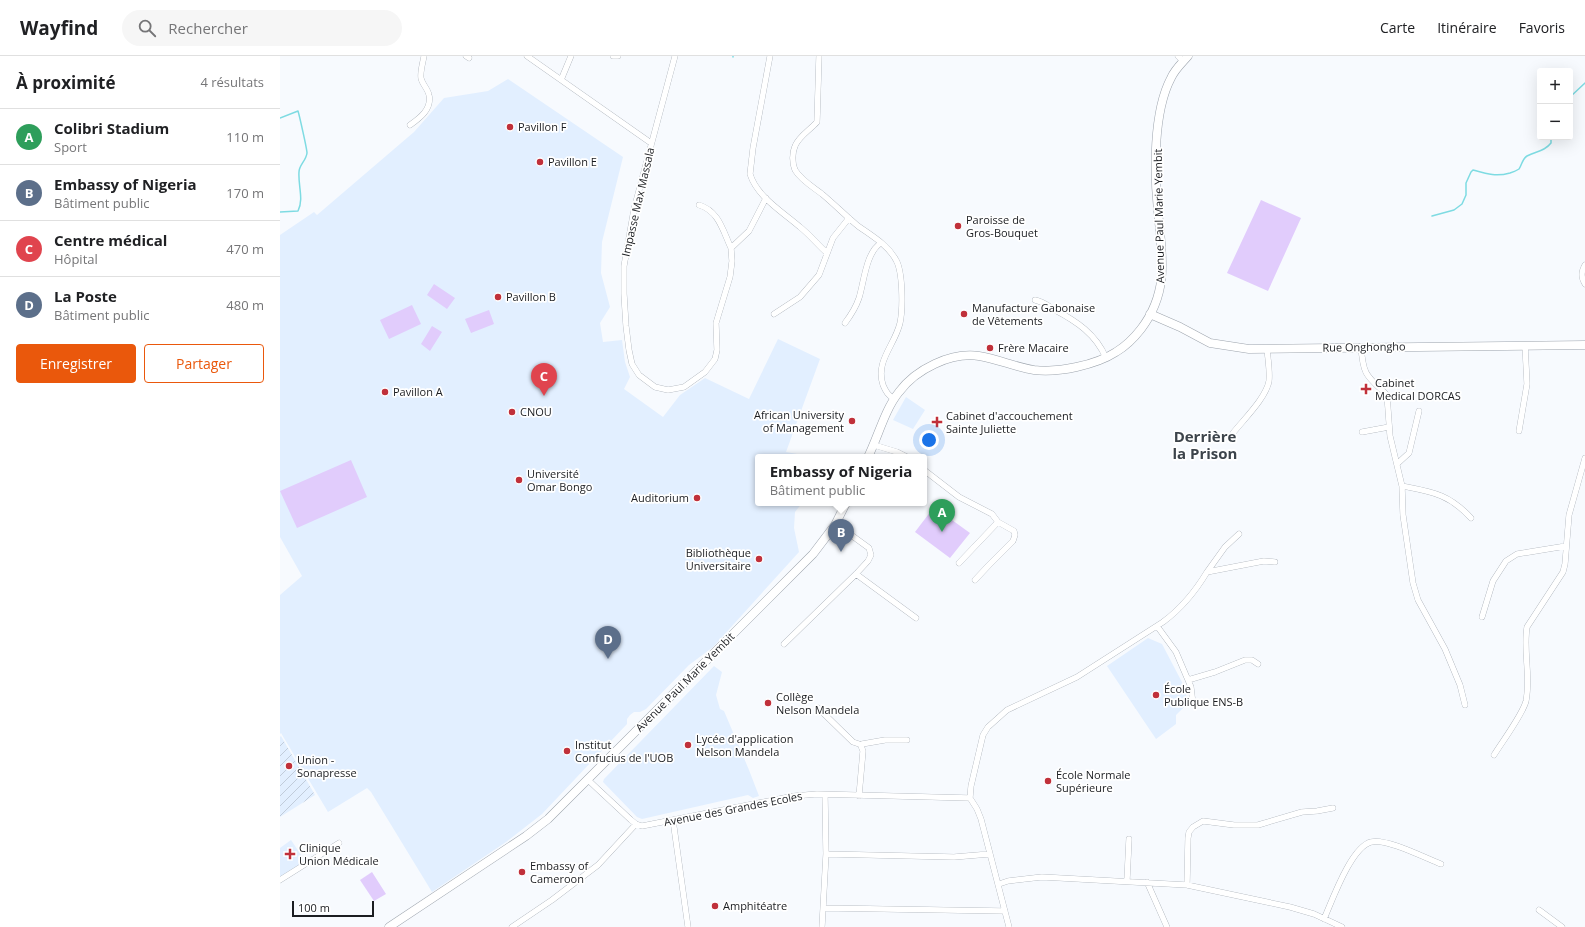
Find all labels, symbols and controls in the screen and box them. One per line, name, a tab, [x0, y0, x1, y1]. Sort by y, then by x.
search box	[122, 10, 402, 46]
text: Wayfind	[20, 15, 98, 41]
icon: search	[136, 17, 158, 39]
text: Rechercher	[168, 18, 248, 38]
text: Carte	[1380, 18, 1415, 37]
text: Itinéraire	[1437, 18, 1497, 37]
text: Favoris	[1519, 18, 1565, 37]
map controls	[1537, 68, 1573, 140]
button: +	[1537, 68, 1573, 104]
text: À proximité	[16, 71, 115, 94]
text: 4 résultats	[200, 73, 264, 91]
button: −	[1537, 104, 1573, 140]
text: Colibri Stadium	[54, 118, 169, 138]
place label: Pavillon F	[518, 119, 567, 134]
marker: Pavillon F	[505, 122, 515, 132]
text: A	[25, 128, 33, 146]
text: 110 m	[226, 128, 264, 146]
text: Sport	[54, 138, 87, 156]
street label: Impasse Max Massala	[618, 146, 657, 258]
street label: Avenue Paul Marie Yembit	[1150, 149, 1167, 283]
place label: Pavillon E	[548, 154, 597, 169]
marker: Pavillon E	[535, 157, 545, 167]
text: Embassy of Nigeria	[54, 174, 197, 194]
text: B	[25, 184, 33, 202]
text: 170 m	[226, 184, 264, 202]
text: Bâtiment public	[54, 194, 150, 212]
place label: Paroisse de Gros-Bouquet	[966, 212, 1038, 240]
marker: Paroisse de Gros-Bouquet	[953, 221, 963, 231]
text: Centre médical	[54, 230, 167, 250]
text: C	[25, 240, 33, 258]
text: 470 m	[226, 240, 264, 258]
text: Hôpital	[54, 250, 98, 268]
text: La Poste	[54, 286, 117, 306]
place label: Pavillon B	[506, 289, 556, 304]
marker: Pavillon B	[493, 292, 503, 302]
text: D	[24, 296, 34, 314]
text: 480 m	[226, 296, 264, 314]
place label: Manufacture Gabonaise de Vêtements	[972, 300, 1095, 328]
text: Bâtiment public	[54, 306, 150, 324]
marker: Manufacture Gabonaise de Vêtements	[959, 309, 969, 319]
street label: Rue Onghongho	[1322, 338, 1406, 355]
place label: Frère Macaire	[998, 340, 1069, 355]
marker: Frère Macaire	[985, 343, 995, 353]
button: Enregistrer	[16, 344, 136, 383]
button: Partager	[144, 344, 264, 383]
pin: C	[531, 363, 557, 396]
place label: Cabinet Medical DORCAS	[1375, 375, 1461, 403]
marker: Cabinet Medical DORCAS	[1360, 383, 1372, 395]
place label: Pavillon A	[393, 384, 443, 399]
marker: Pavillon A	[380, 387, 390, 397]
place label: CNOU	[520, 404, 552, 419]
marker: CNOU	[507, 407, 517, 417]
place label: African University of Management	[754, 407, 844, 435]
place label: Cabinet d'accouchement Sainte Juliette	[946, 408, 1073, 436]
marker: African University of Management	[847, 416, 857, 426]
marker: Cabinet d'accouchement Sainte Juliette	[931, 416, 943, 428]
district label: Derrière la Prison	[1173, 426, 1237, 463]
your location	[919, 430, 939, 450]
popup	[755, 454, 927, 506]
text: Embassy of Nigeria	[770, 461, 912, 481]
place label: Université Omar Bongo	[527, 466, 593, 494]
marker: Université Omar Bongo	[514, 475, 524, 485]
text: Bâtiment public	[770, 481, 865, 499]
place label: Auditorium	[631, 490, 689, 505]
marker: Auditorium	[692, 493, 702, 503]
pin: A	[929, 499, 955, 532]
pin: B	[828, 519, 854, 552]
place label: Bibliothèque Universitaire	[686, 545, 751, 573]
marker: Bibliothèque Universitaire	[754, 554, 764, 564]
pin: D	[595, 626, 621, 659]
street label: Avenue Paul Marie Yembit	[632, 629, 738, 735]
place label: École Publique ENS-B	[1164, 681, 1243, 709]
place label: Collège Nelson Mandela	[776, 689, 859, 717]
marker: École Publique ENS-B	[1151, 690, 1161, 700]
marker: Collège Nelson Mandela	[763, 698, 773, 708]
place label: Lycée d'application Nelson Mandela	[696, 731, 793, 759]
place label: Institut Confucius de l'UOB	[575, 737, 673, 765]
marker: Lycée d'application Nelson Mandela	[683, 740, 693, 750]
marker: Institut Confucius de l'UOB	[562, 746, 572, 756]
place label: Union - Sonapresse	[297, 752, 357, 780]
marker: Union - Sonapresse	[284, 761, 294, 771]
place label: École Normale Supérieure	[1056, 767, 1130, 795]
marker: École Normale Supérieure	[1043, 776, 1053, 786]
street label: Avenue des Grandes Ecoles	[662, 788, 803, 829]
place label: Clinique Union Médicale	[299, 840, 379, 868]
marker: Clinique Union Médicale	[284, 848, 296, 860]
place label: Embassy of Cameroon	[530, 858, 590, 886]
marker: Embassy of Cameroon	[517, 867, 527, 877]
place label: Amphitéatre	[723, 898, 787, 913]
scale bar	[292, 899, 374, 918]
text: 100 m	[298, 900, 330, 915]
marker: Amphitéatre	[710, 901, 720, 911]

